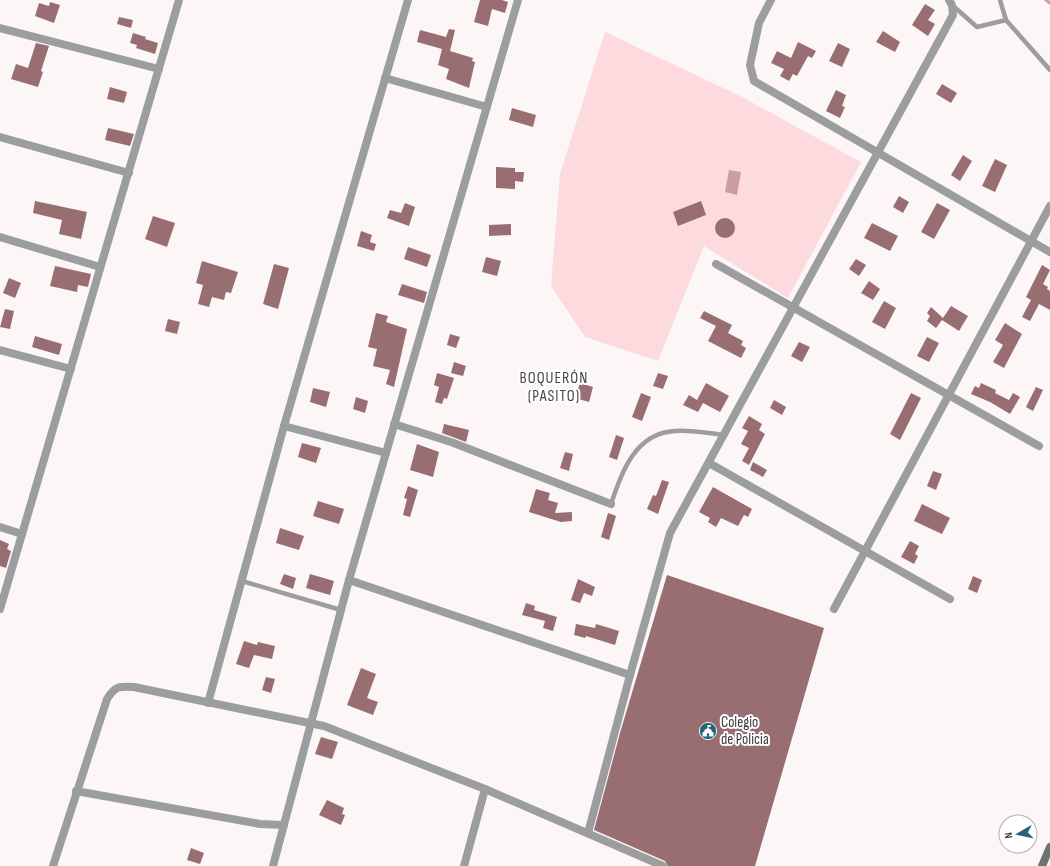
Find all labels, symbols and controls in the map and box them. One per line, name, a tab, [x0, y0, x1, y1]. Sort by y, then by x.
district label: BOQUERÓN (PASITO)	[520, 369, 588, 406]
place label: Colegio de Policia	[721, 713, 769, 749]
public building icon: Colegio de Policia	[698, 721, 718, 741]
north arrow	[998, 814, 1038, 854]
text: N	[1002, 831, 1015, 839]

